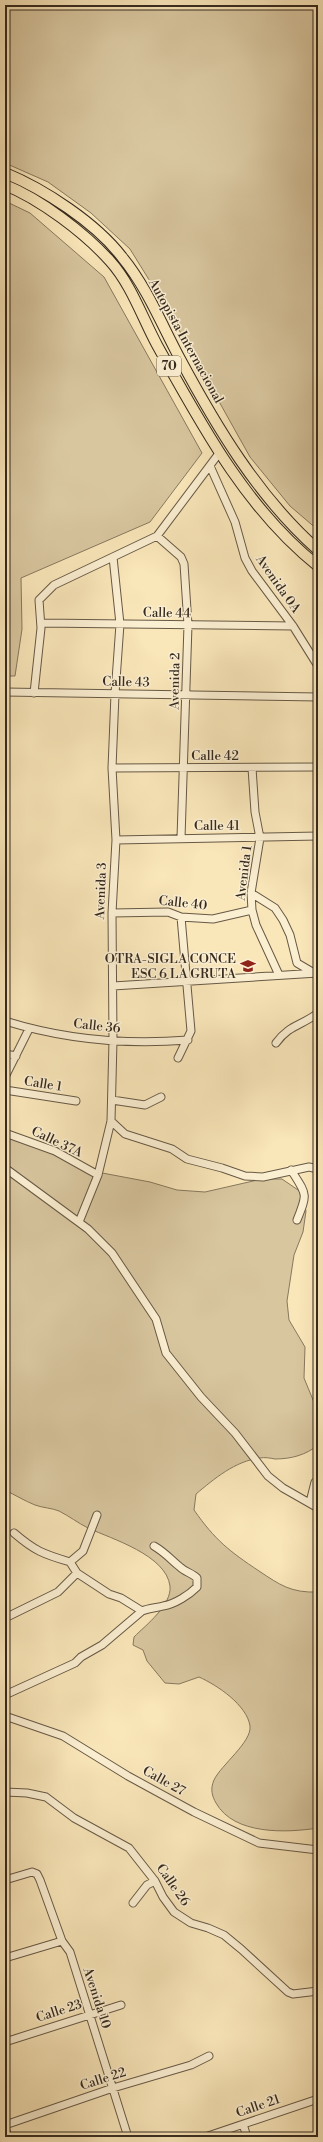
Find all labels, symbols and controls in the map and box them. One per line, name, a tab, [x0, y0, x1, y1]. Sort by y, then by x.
street label: Autopista Internacional	[145, 275, 227, 406]
road number: 70	[157, 356, 181, 376]
street label: Avenida 0A	[252, 551, 304, 617]
street label: Calle 44	[143, 605, 191, 621]
street label: Avenida 2	[166, 652, 183, 711]
street label: Calle 43	[102, 674, 150, 690]
street label: Calle 42	[191, 748, 239, 764]
street label: Calle 41	[194, 818, 240, 834]
street label: Avenida 1	[233, 844, 255, 902]
street label: Avenida 3	[92, 862, 110, 921]
street label: Calle 40	[158, 892, 208, 914]
place label: OTRA-SIGLA CONCE ESC 6 LA GRUTA	[105, 951, 237, 982]
school or university icon: OTRA-SIGLA CONCE ESC 6 LA GRUTA	[239, 957, 257, 975]
street label: Calle 36	[73, 1016, 122, 1036]
street label: Calle 1	[23, 1073, 63, 1095]
street label: Calle 37A	[29, 1123, 86, 1161]
street label: Calle 27	[140, 1763, 189, 1799]
street label: Calle 26	[153, 1861, 193, 1909]
street label: Avenida 10	[79, 1964, 115, 2031]
street label: Calle 23	[34, 1996, 84, 2026]
street label: Calle 22	[78, 2064, 128, 2094]
street label: Calle 21	[234, 2091, 283, 2121]

